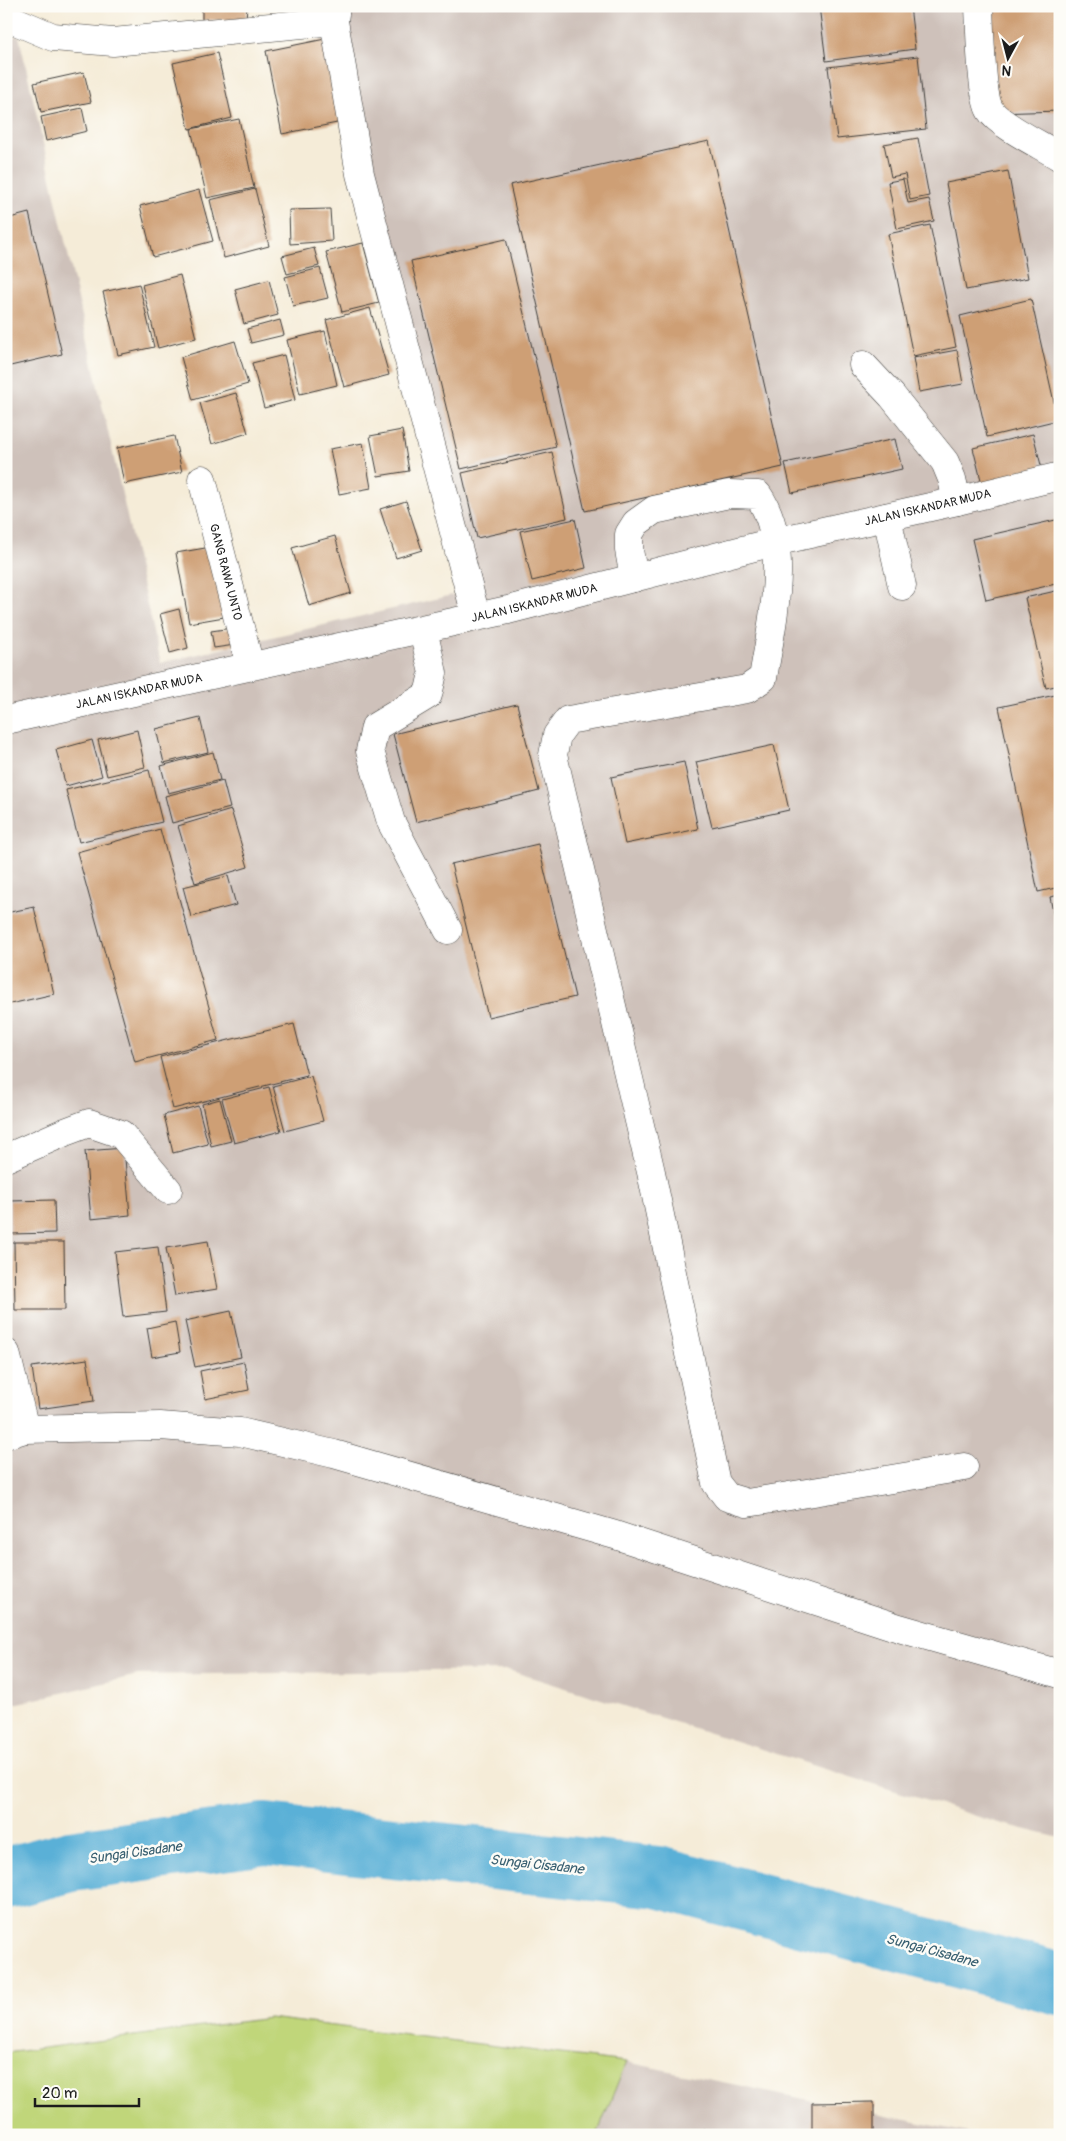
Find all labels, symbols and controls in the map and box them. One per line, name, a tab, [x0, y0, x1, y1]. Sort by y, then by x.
north arrow	[984, 32, 1034, 82]
text: N	[1001, 61, 1012, 79]
street label: JALAN ISKANDAR MUDA	[863, 486, 993, 529]
street label: GANG RAWA UNTO	[206, 522, 245, 622]
street label: JALAN ISKANDAR MUDA	[470, 580, 599, 626]
street label: JALAN ISKANDAR MUDA	[74, 670, 204, 713]
water label: Sungai Cisadane	[87, 1837, 185, 1867]
water label: Sungai Cisadane	[489, 1851, 587, 1878]
water label: Sungai Cisadane	[884, 1930, 981, 1971]
scale bar	[35, 2076, 139, 2108]
text: 20 m	[42, 2084, 77, 2103]

